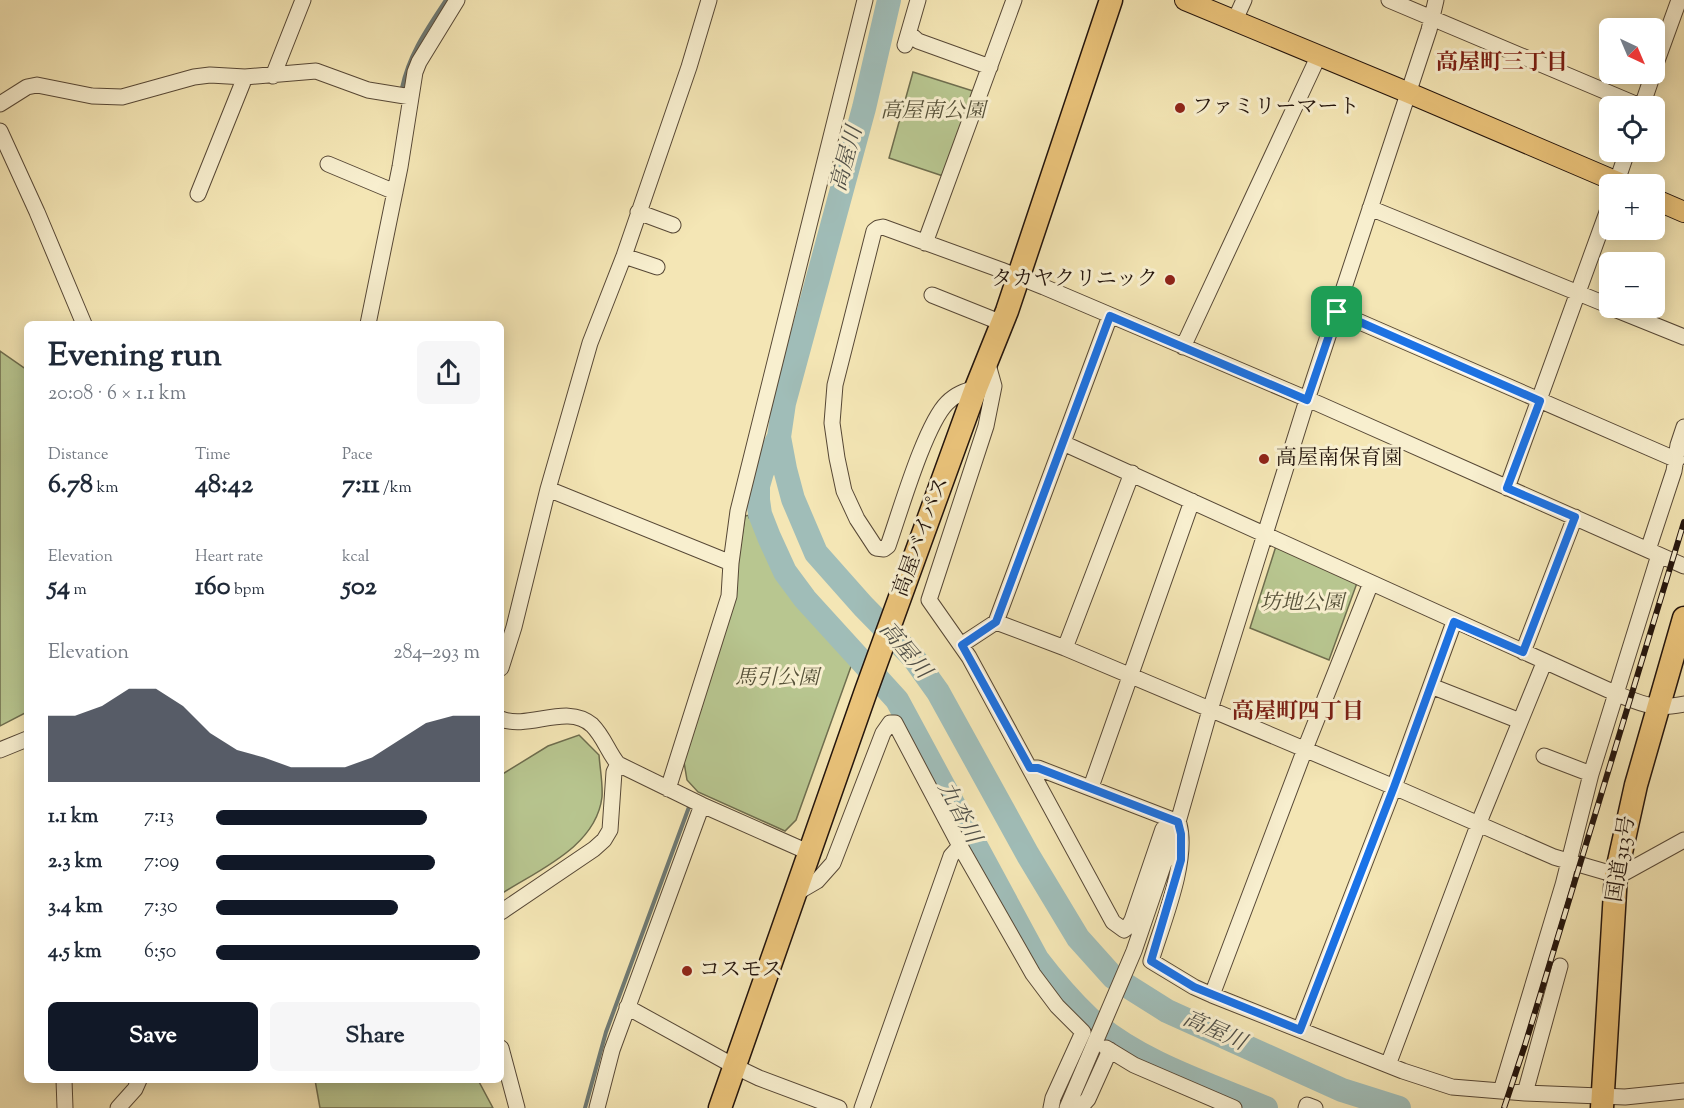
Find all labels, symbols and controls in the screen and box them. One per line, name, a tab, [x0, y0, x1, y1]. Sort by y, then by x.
north arrow	[1599, 18, 1665, 84]
map controls	[1599, 18, 1665, 318]
district label: 高屋町三丁目	[1436, 48, 1568, 80]
place label: ファミリーマート	[1192, 93, 1360, 123]
button: locate	[1599, 96, 1665, 162]
park label: 高屋南公園	[881, 97, 988, 127]
marker: ファミリーマート	[1173, 101, 1187, 115]
water label: 高屋川	[824, 121, 873, 195]
button: +	[1599, 174, 1665, 240]
button: −	[1599, 252, 1665, 318]
place label: タカヤクリニック	[991, 265, 1158, 295]
marker: タカヤクリニック	[1163, 273, 1177, 287]
pin	[1311, 286, 1362, 337]
icon: arrive	[1320, 295, 1353, 328]
text: Evening run	[48, 333, 222, 381]
button: share	[417, 341, 480, 404]
text: 20:08 · 6 × 1.1 km	[48, 380, 186, 409]
text: Distance	[48, 444, 108, 467]
text: Time	[195, 444, 231, 467]
text: Pace	[342, 444, 373, 467]
place label: 高屋南保育園	[1276, 444, 1402, 474]
marker: 高屋南保育園	[1257, 452, 1271, 466]
text: 6.78	[48, 467, 93, 504]
text: 48:42	[195, 467, 253, 504]
text: 7:11	[342, 467, 379, 504]
street label: 高屋バイパス	[886, 473, 958, 601]
text: km	[93, 477, 118, 500]
text: /km	[379, 477, 412, 500]
text: Elevation	[48, 546, 113, 569]
text: Heart rate	[195, 546, 263, 569]
text: kcal	[342, 546, 370, 569]
text: 54	[48, 569, 70, 606]
text: 160	[195, 569, 231, 606]
text: 502	[342, 569, 377, 606]
text: m	[70, 579, 87, 602]
text: bpm	[231, 579, 265, 602]
park label: 坊地公園	[1260, 589, 1347, 619]
water label: 高屋川	[871, 615, 939, 688]
text: Elevation	[48, 639, 129, 668]
text: 284–293 m	[393, 639, 480, 668]
park label: 馬引公園	[735, 664, 822, 694]
district label: 高屋町四丁目	[1232, 697, 1364, 729]
water label: 九沓川	[928, 776, 989, 851]
text: 1.1 km	[48, 803, 98, 832]
text: 7:13	[144, 803, 174, 832]
street label: 国道313号	[1600, 814, 1644, 904]
text: 2.3 km	[48, 848, 102, 877]
text: 7:09	[144, 848, 179, 877]
text: 3.4 km	[48, 893, 103, 922]
text: 7:30	[144, 893, 178, 922]
text: 4.5 km	[48, 938, 102, 967]
text: 6:50	[144, 938, 176, 967]
place label: コスモス	[699, 956, 783, 986]
marker: コスモス	[680, 964, 694, 978]
button: Save	[48, 1002, 258, 1071]
button: Share	[270, 1002, 480, 1071]
water label: 高屋川	[1177, 1004, 1252, 1061]

